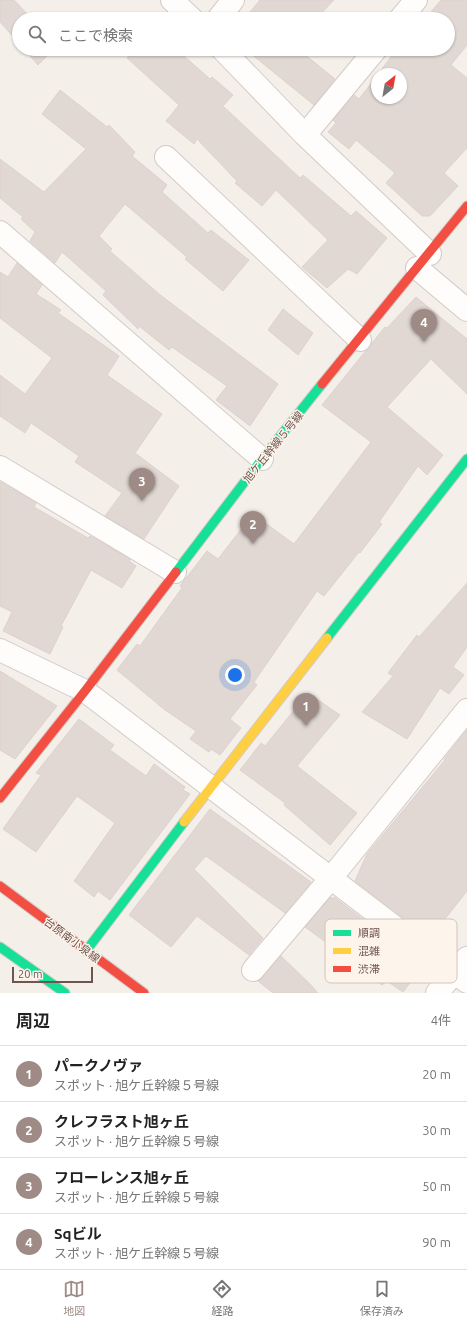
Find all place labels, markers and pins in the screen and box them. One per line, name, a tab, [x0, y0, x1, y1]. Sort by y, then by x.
pin: 4	[411, 309, 437, 342]
pin: 3	[129, 468, 155, 501]
pin: 2	[240, 511, 266, 544]
pin: 1	[293, 693, 319, 726]

